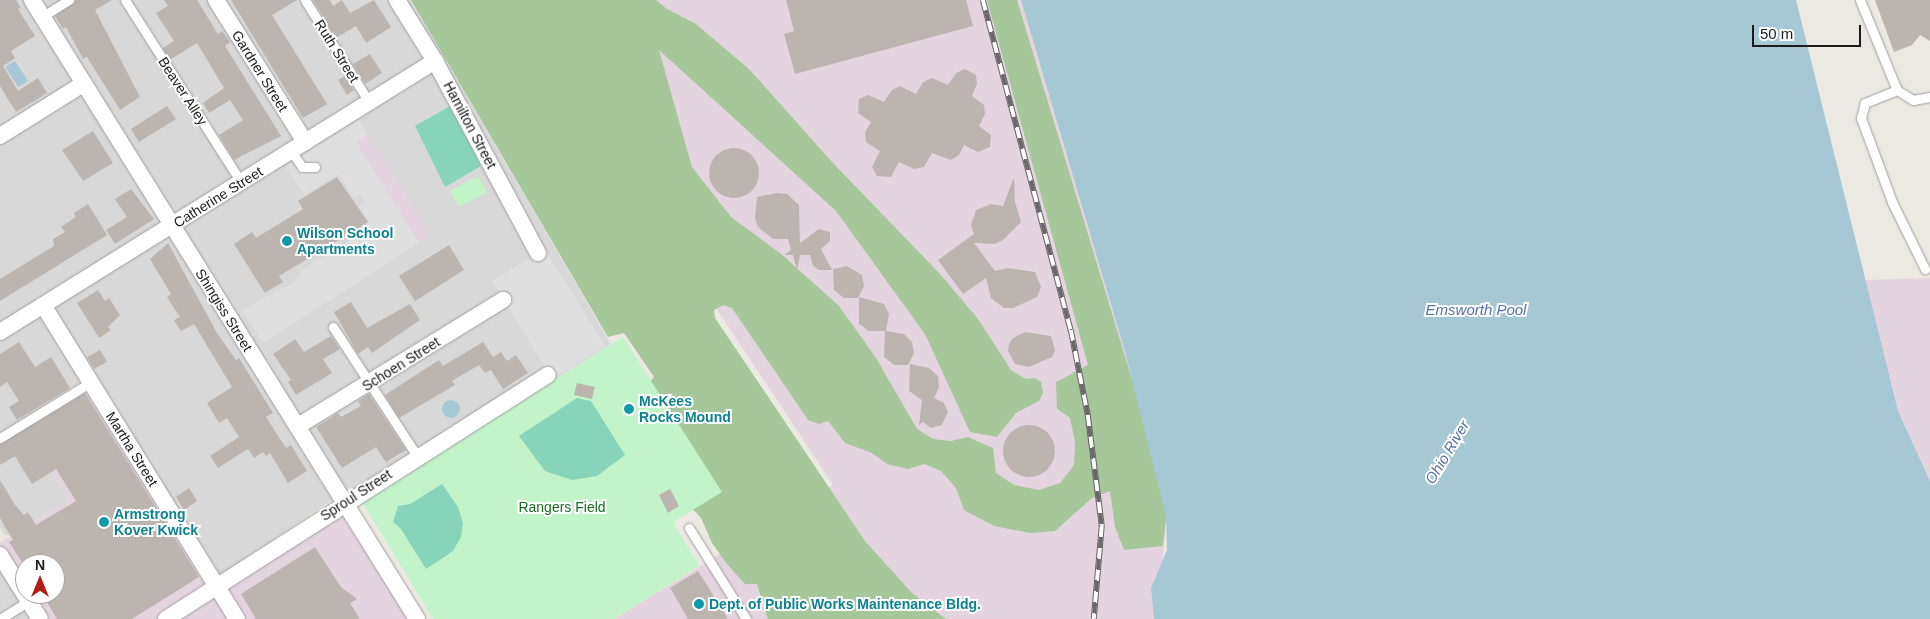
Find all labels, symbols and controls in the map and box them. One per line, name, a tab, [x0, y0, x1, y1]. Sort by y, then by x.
scale bar	[1755, 15, 1864, 47]
street label: Ruth Street	[311, 17, 363, 85]
text: 50 m	[1760, 25, 1793, 42]
street label: Gardner Street	[228, 27, 292, 115]
street label: Beaver Alley	[155, 53, 211, 129]
street label: Hamilton Street	[440, 78, 500, 172]
street label: Catherine Street	[170, 163, 266, 231]
place label: Wilson School Apartments	[297, 225, 393, 258]
marker: Wilson School Apartments	[281, 235, 293, 247]
street label: Shingiss Street	[192, 266, 256, 354]
water label: Emsworth Pool	[1426, 301, 1526, 319]
street label: Schoen Street	[359, 333, 443, 395]
place label: McKees Rocks Mound	[639, 393, 731, 426]
marker: McKees Rocks Mound	[623, 403, 635, 415]
street label: Martha Street	[102, 409, 162, 489]
water label: Ohio River	[1421, 417, 1473, 487]
street label: Sproul Street	[317, 466, 395, 524]
park label: Rangers Field	[518, 499, 606, 515]
place label: Armstrong Kover Kwick	[114, 506, 198, 538]
marker: Armstrong Kover Kwick	[98, 516, 110, 528]
north arrow	[15, 554, 65, 604]
text: N	[35, 557, 45, 573]
place label: Dept. of Public Works Maintenance Bldg.	[709, 596, 981, 612]
marker: Dept. of Public Works Maintenance Bldg.	[693, 598, 705, 610]

